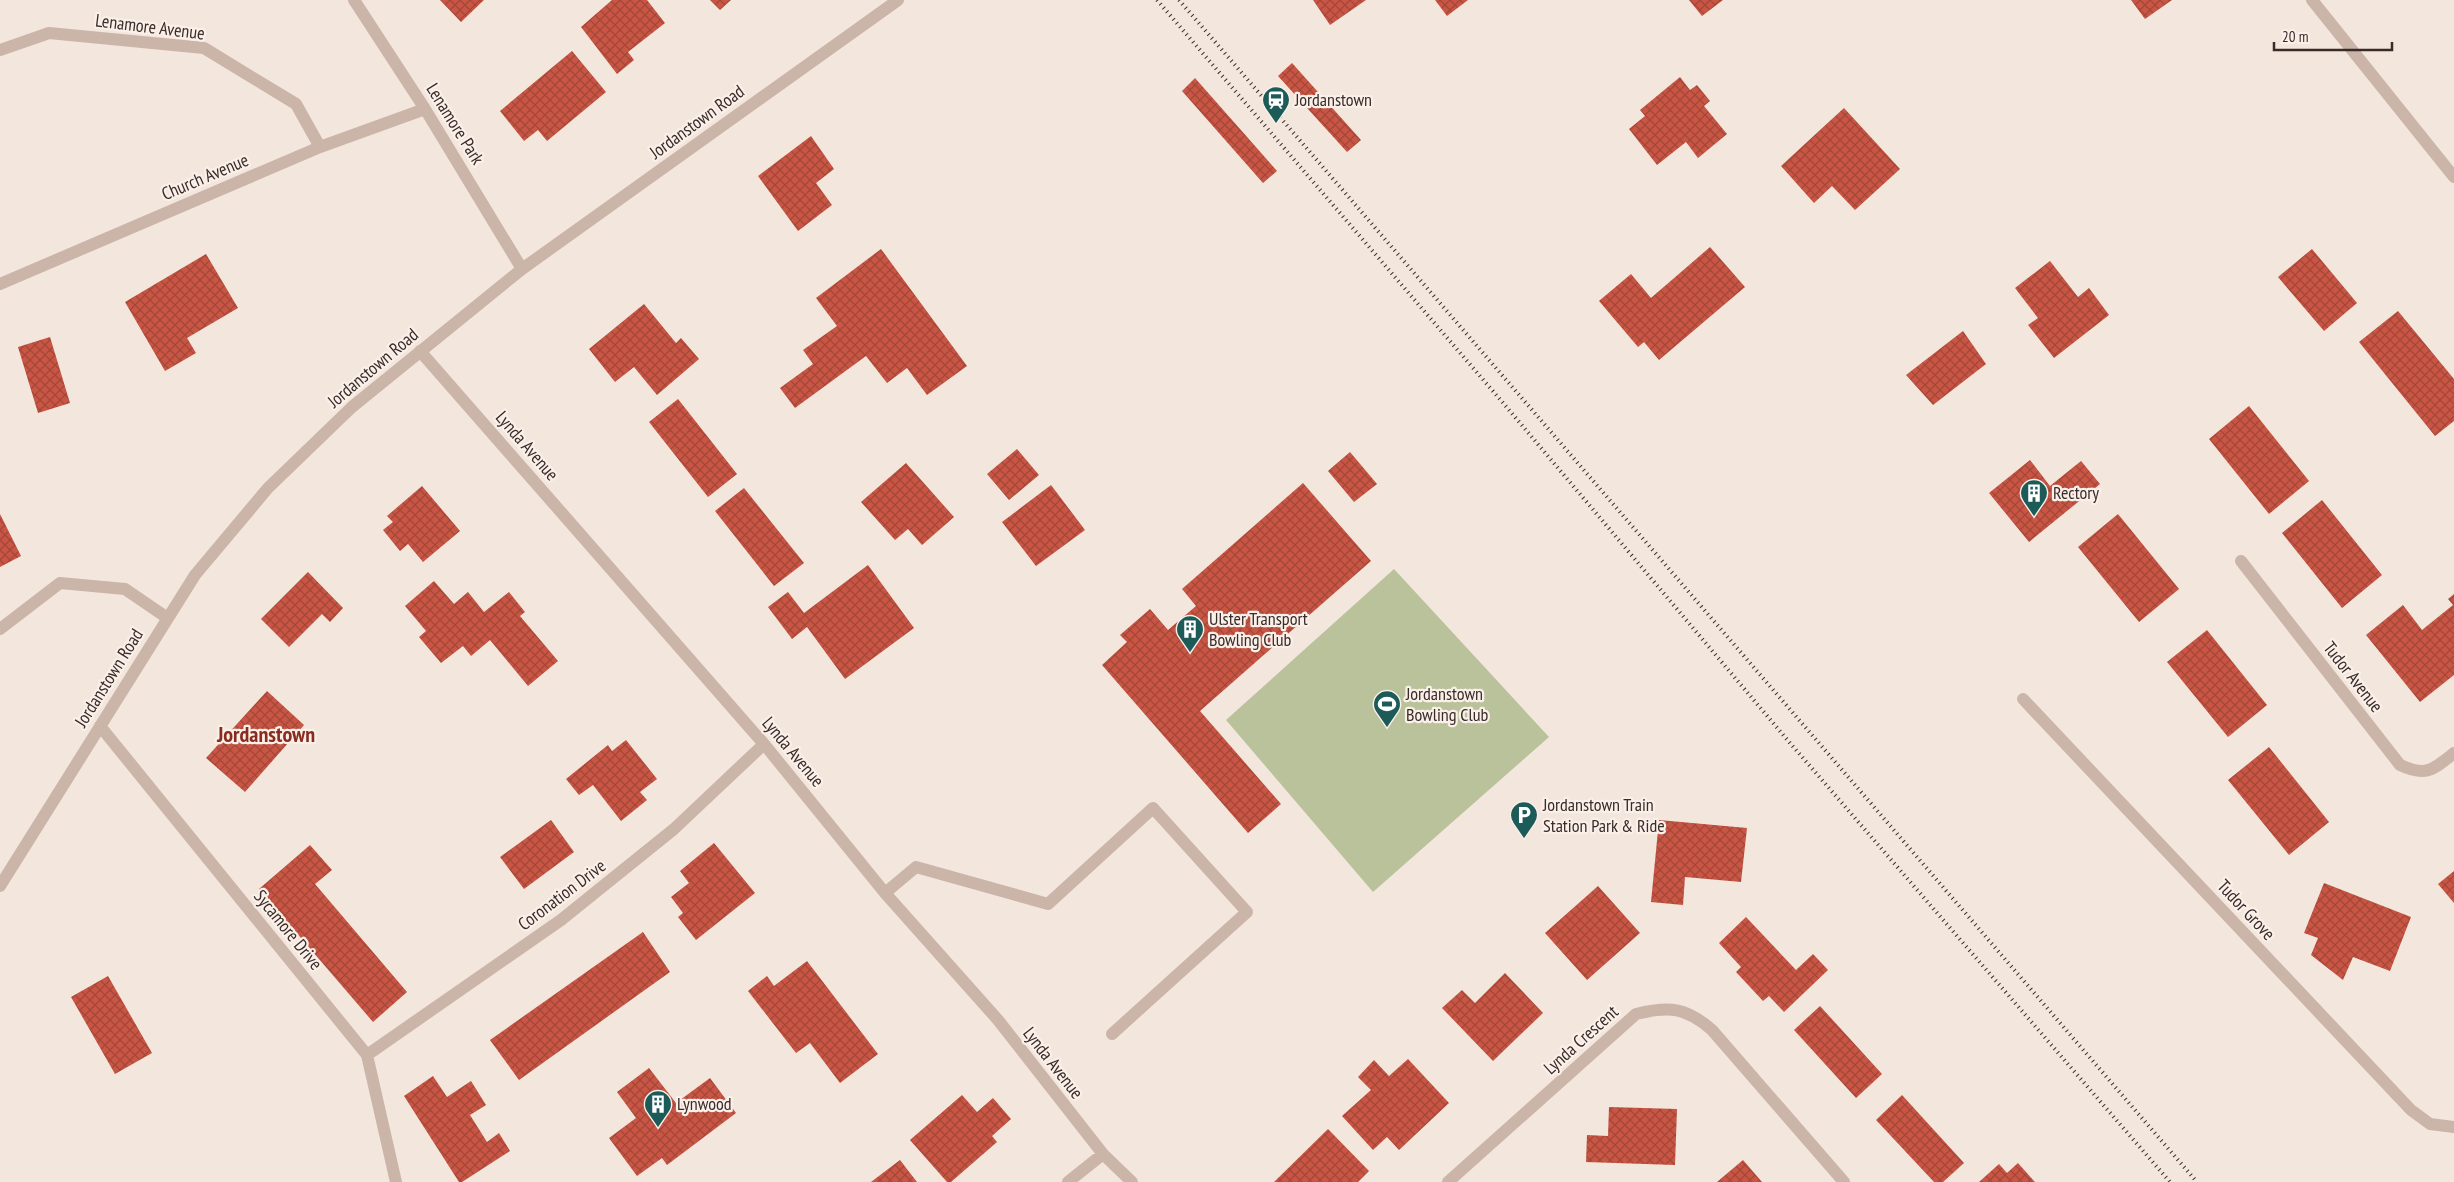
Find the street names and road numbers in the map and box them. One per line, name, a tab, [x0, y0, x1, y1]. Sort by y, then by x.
street label: Lenamore Avenue	[94, 8, 206, 45]
street label: Lenamore Park	[421, 79, 489, 169]
street label: Jordanstown Road	[644, 80, 749, 164]
street label: Church Avenue	[158, 148, 252, 205]
street label: Jordanstown Road	[322, 323, 423, 413]
street label: Lynda Avenue	[491, 406, 564, 485]
street label: Jordanstown Road	[69, 624, 148, 732]
street label: Tudor Avenue	[2319, 637, 2388, 717]
street label: Lynda Avenue	[757, 712, 829, 791]
street label: Coronation Drive	[513, 854, 610, 935]
street label: Tudor Grove	[2213, 875, 2280, 945]
street label: Sycamore Drive	[249, 885, 328, 974]
street label: Lynda Crescent	[1539, 1000, 1623, 1079]
street label: Lynda Avenue	[1018, 1022, 1089, 1103]

